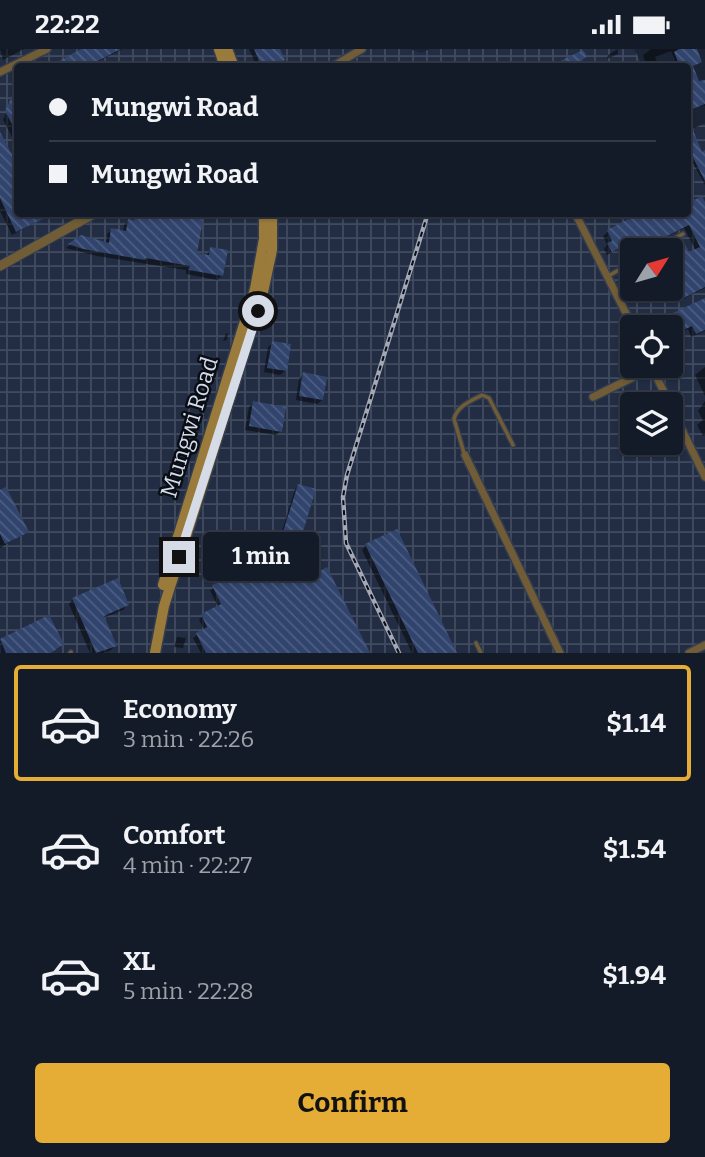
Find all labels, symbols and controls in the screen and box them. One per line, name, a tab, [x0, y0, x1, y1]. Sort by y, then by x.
text: 22:22	[35, 9, 100, 40]
text: Mungwi Road	[91, 92, 258, 123]
text: Mungwi Road	[91, 159, 258, 190]
north arrow	[620, 238, 682, 301]
map controls	[620, 238, 683, 455]
route start	[242, 295, 274, 327]
button: locate	[620, 315, 683, 378]
street label: Mungwi Road	[154, 353, 224, 501]
button: layers	[620, 392, 683, 455]
callout: 1 min	[204, 533, 319, 581]
route end	[163, 541, 195, 573]
text: 1 min	[232, 542, 290, 570]
icon: car	[39, 692, 102, 755]
text: Economy	[123, 694, 237, 725]
text: $1.14	[606, 708, 666, 739]
text: 3 min · 22:26	[123, 725, 254, 753]
icon: car	[39, 818, 102, 881]
text: Comfort	[123, 820, 226, 851]
text: $1.54	[603, 834, 666, 865]
text: 4 min · 22:27	[123, 851, 252, 879]
icon: car	[39, 944, 102, 1007]
text: XL	[123, 946, 155, 977]
text: $1.94	[602, 960, 666, 991]
text: 5 min · 22:28	[123, 977, 254, 1005]
button: Confirm	[35, 1063, 670, 1143]

